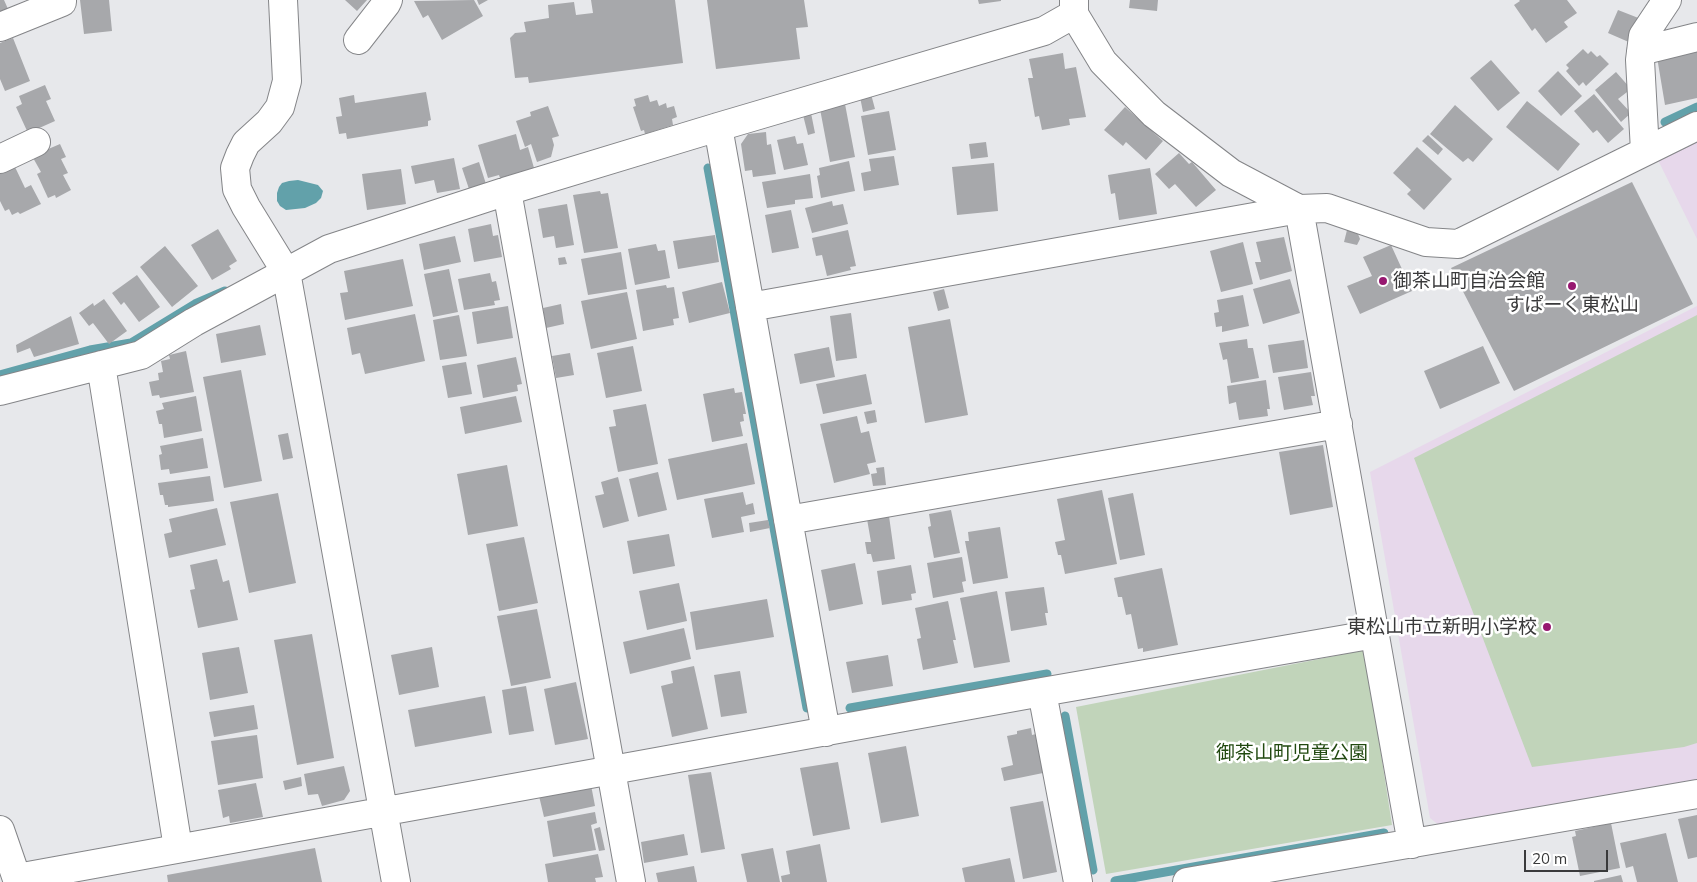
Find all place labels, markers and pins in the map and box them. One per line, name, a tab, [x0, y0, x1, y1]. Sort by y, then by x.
place label: 御茶山町自治会館	[1393, 270, 1545, 292]
marker: 御茶山町自治会館	[1377, 275, 1389, 287]
marker: すぱーく東松山	[1566, 280, 1578, 292]
place label: すぱーく東松山	[1506, 294, 1638, 316]
place label: 東松山市立新明小学校	[1347, 616, 1537, 638]
marker: 東松山市立新明小学校	[1541, 621, 1553, 633]

